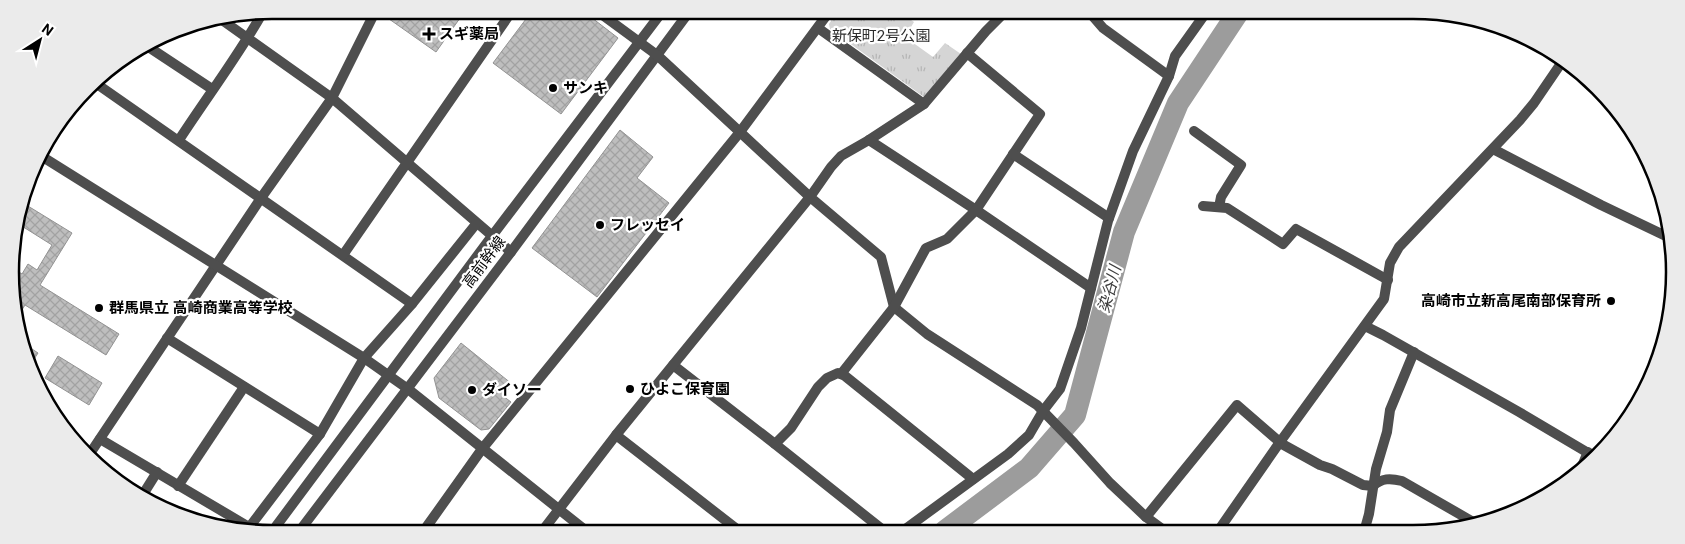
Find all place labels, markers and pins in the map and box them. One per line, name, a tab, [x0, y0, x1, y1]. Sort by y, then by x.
place label: スギ薬局	[439, 25, 499, 43]
marker: スギ薬局	[423, 28, 435, 40]
place label: サンキ	[563, 79, 608, 97]
marker: サンキ	[547, 82, 559, 94]
place label: フレッセイ	[610, 216, 685, 234]
marker: フレッセイ	[594, 219, 606, 231]
place label: 高崎市立新高尾南部保育所	[1421, 292, 1601, 310]
marker: 高崎市立新高尾南部保育所	[1605, 295, 1617, 307]
place label: 群馬県立 高崎商業高等学校	[109, 299, 293, 317]
marker: 群馬県立 高崎商業高等学校	[93, 302, 105, 314]
place label: ひよこ保育園	[640, 380, 730, 398]
place label: ダイソー	[482, 381, 542, 399]
marker: ひよこ保育園	[624, 383, 636, 395]
marker: ダイソー	[466, 384, 478, 396]

